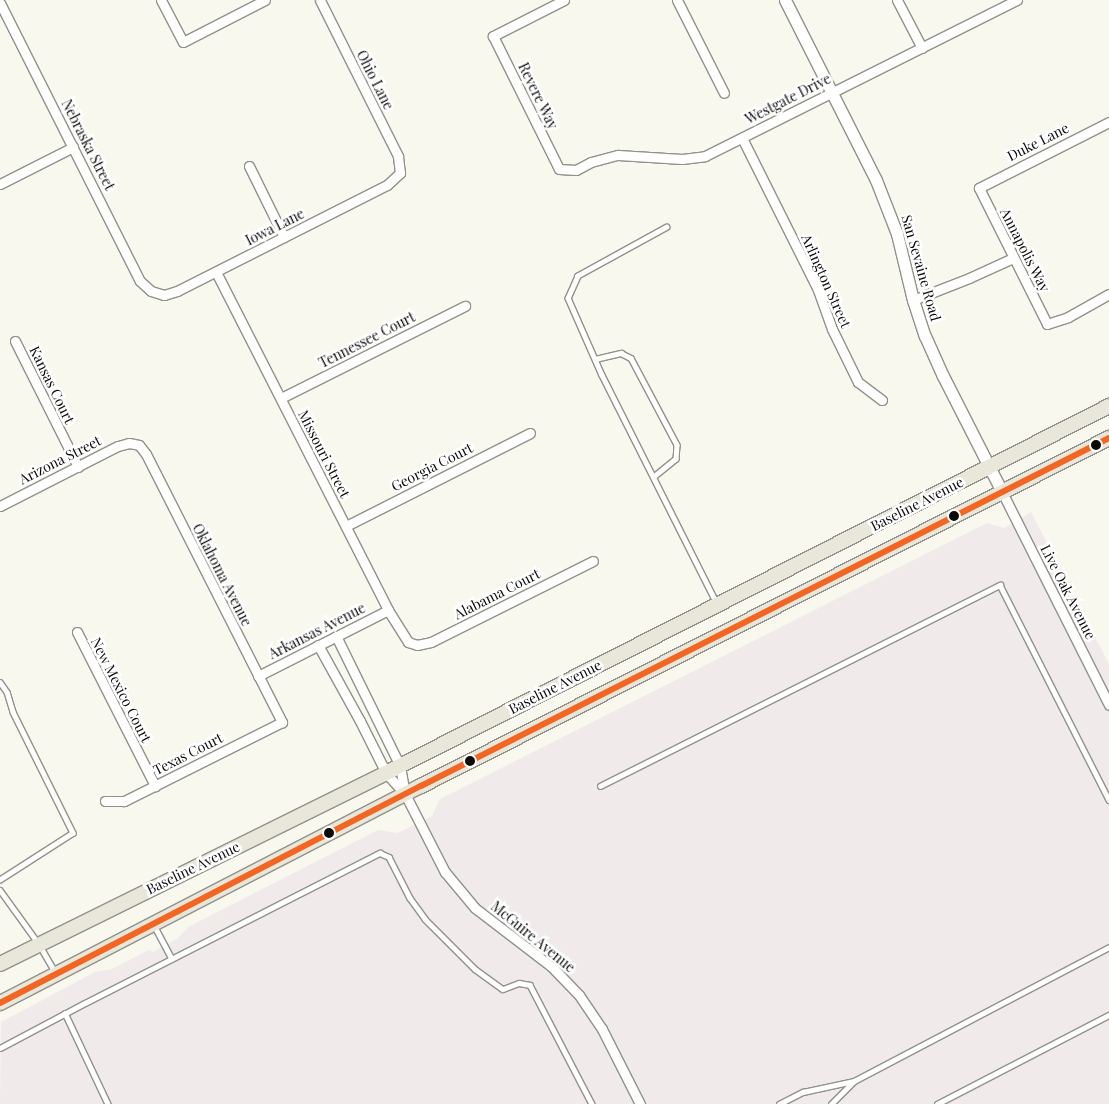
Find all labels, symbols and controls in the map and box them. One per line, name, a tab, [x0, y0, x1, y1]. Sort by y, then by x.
street label: Ohio Lane	[353, 48, 397, 112]
street label: Revere Way	[515, 60, 561, 132]
street label: Westgate Drive	[742, 70, 834, 128]
street label: Nebraska Street	[58, 97, 118, 193]
street label: Duke Lane	[1004, 119, 1072, 165]
street label: Iowa Lane	[243, 205, 307, 249]
street label: Annapolis Way	[997, 205, 1053, 295]
street label: San Sevaine Road	[898, 213, 944, 323]
street label: Arlington Street	[798, 232, 854, 330]
street label: Tennessee Court	[316, 309, 418, 371]
street label: Kansas Court	[26, 344, 78, 426]
street label: Missouri Street	[295, 407, 353, 501]
street label: Arizona Street	[16, 432, 104, 488]
street label: Georgia Court	[388, 439, 476, 495]
unlabelled marker	[1091, 440, 1101, 450]
street label: Baseline Avenue	[868, 473, 966, 535]
unlabelled marker	[949, 511, 959, 521]
street label: Oklahoma Avenue	[189, 521, 255, 629]
street label: Live Oak Avenue	[1037, 542, 1099, 642]
street label: Alabama Court	[451, 565, 543, 623]
street label: Arkansas Avenue	[266, 599, 368, 663]
street label: New Mexico Court	[87, 635, 155, 745]
street label: Baseline Avenue	[506, 656, 604, 718]
street label: Texas Court	[151, 729, 225, 779]
unlabelled marker	[465, 756, 475, 766]
unlabelled marker	[324, 828, 334, 838]
street label: Baseline Avenue	[143, 838, 243, 898]
street label: McGuire Avenue	[487, 898, 579, 976]

